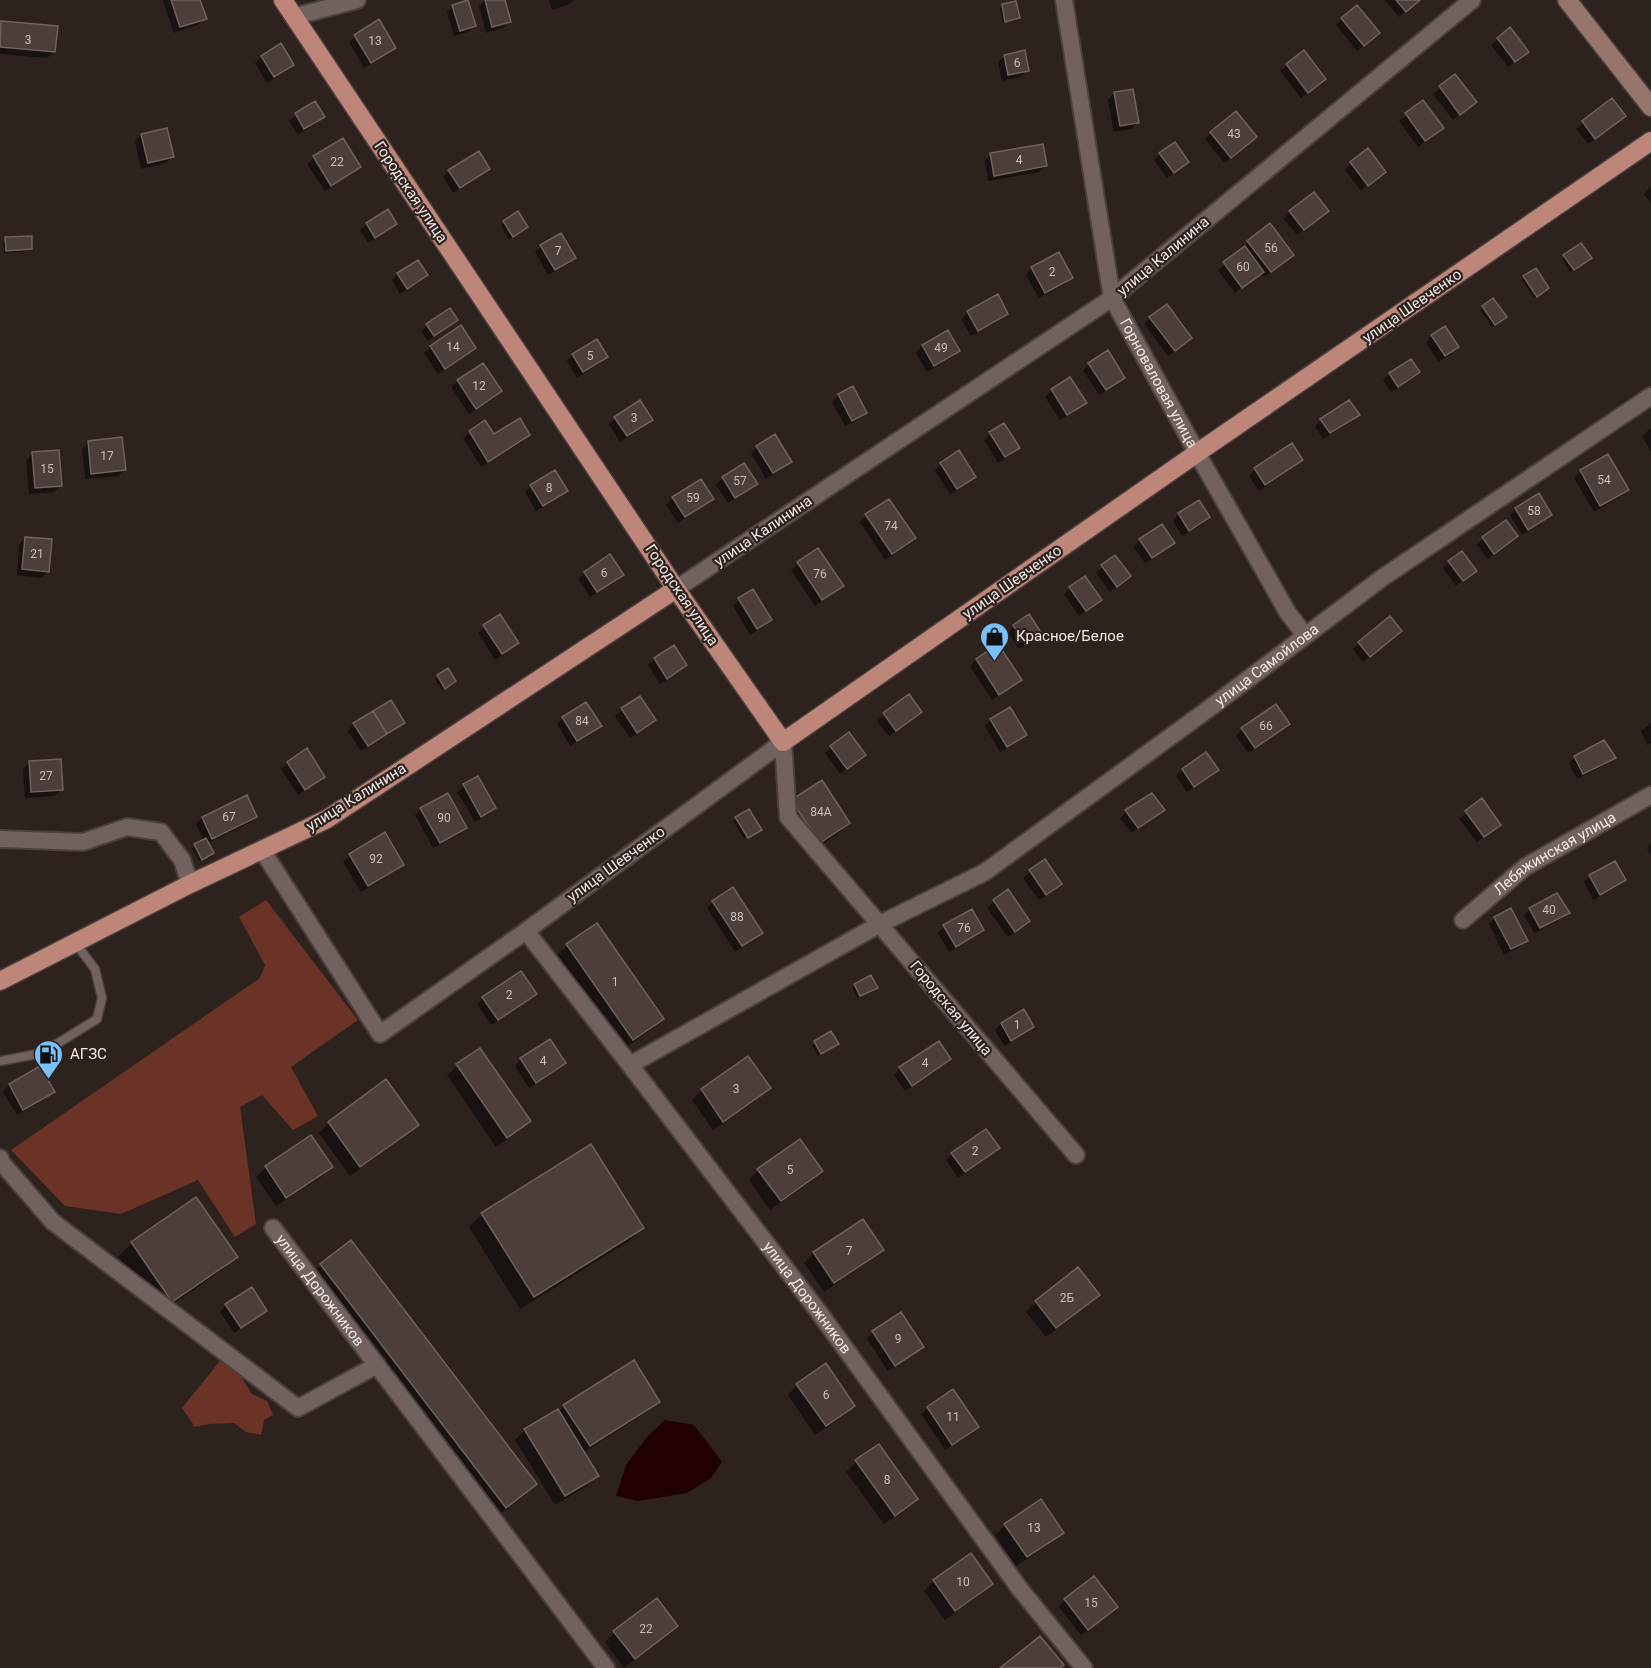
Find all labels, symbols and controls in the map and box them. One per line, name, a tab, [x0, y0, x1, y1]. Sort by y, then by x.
house number: 3	[25, 33, 31, 47]
house number: 13	[368, 34, 382, 48]
house number: 6	[1014, 56, 1021, 70]
house number: 43	[1227, 127, 1241, 141]
street label: Городская улица	[370, 138, 452, 246]
house number: 4	[1016, 153, 1023, 167]
house number: 22	[330, 155, 344, 169]
street label: улица Калинина	[1113, 212, 1213, 300]
house number: 56	[1264, 241, 1278, 255]
house number: 7	[555, 244, 562, 258]
house number: 60	[1236, 260, 1250, 274]
house number: 2	[1049, 265, 1056, 279]
street label: улица Шевченко	[1359, 265, 1465, 347]
street label: Горноваловая улица	[1116, 315, 1201, 451]
house number: 14	[446, 340, 460, 354]
house number: 49	[934, 341, 948, 355]
house number: 5	[587, 349, 594, 363]
house number: 12	[472, 379, 486, 393]
house number: 3	[631, 411, 637, 425]
house number: 17	[100, 449, 114, 463]
house number: 15	[40, 462, 54, 476]
house number: 54	[1597, 473, 1611, 487]
house number: 57	[733, 474, 747, 488]
house number: 8	[546, 481, 553, 495]
house number: 59	[686, 491, 700, 505]
street label: улица Калинина	[711, 492, 815, 570]
house number: 58	[1527, 504, 1541, 518]
house number: 74	[884, 519, 898, 533]
street label: Городская улица	[641, 541, 723, 649]
street label: улица Шевченко	[959, 541, 1065, 623]
house number: 21	[30, 547, 44, 561]
house number: 6	[601, 566, 608, 580]
house number: 76	[813, 567, 827, 581]
shop icon: Красное/Белое	[979, 620, 1011, 662]
street label: улица Самойлова	[1211, 620, 1322, 710]
place label: Красное/Белое	[1016, 627, 1124, 645]
house number: 84	[575, 714, 589, 728]
house number: 66	[1259, 719, 1273, 733]
street label: улица Калинина	[303, 759, 409, 835]
house number: 27	[39, 769, 53, 783]
house number: 84А	[810, 805, 832, 819]
street label: Лебяжинская улица	[1490, 808, 1619, 899]
house number: 67	[222, 810, 236, 824]
house number: 90	[437, 811, 451, 825]
street label: улица Шевченко	[563, 822, 669, 906]
house number: 92	[369, 852, 383, 866]
house number: 40	[1542, 903, 1556, 917]
house number: 88	[730, 910, 744, 924]
house number: 76	[957, 921, 971, 935]
street label: Городская улица	[906, 957, 996, 1059]
house number: 1	[612, 975, 618, 989]
house number: 2	[506, 988, 513, 1002]
house number: 1	[1014, 1018, 1020, 1032]
fuel station icon: АГЗС	[33, 1038, 65, 1080]
place label: АГЗС	[70, 1045, 107, 1063]
house number: 4	[540, 1054, 547, 1068]
house number: 4	[922, 1056, 929, 1070]
house number: 3	[733, 1082, 739, 1096]
house number: 2	[972, 1144, 979, 1158]
house number: 5	[787, 1163, 794, 1177]
street label: улица Дорожников	[272, 1231, 368, 1350]
street label: улица Дорожников	[759, 1238, 855, 1357]
house number: 7	[846, 1244, 853, 1258]
house number: 2Б	[1060, 1291, 1075, 1305]
house number: 9	[895, 1332, 901, 1346]
house number: 6	[823, 1388, 830, 1402]
house number: 11	[946, 1410, 960, 1424]
house number: 8	[884, 1473, 891, 1487]
house number: 13	[1027, 1521, 1041, 1535]
house number: 10	[956, 1575, 970, 1589]
house number: 15	[1084, 1596, 1098, 1610]
house number: 22	[639, 1622, 653, 1636]

